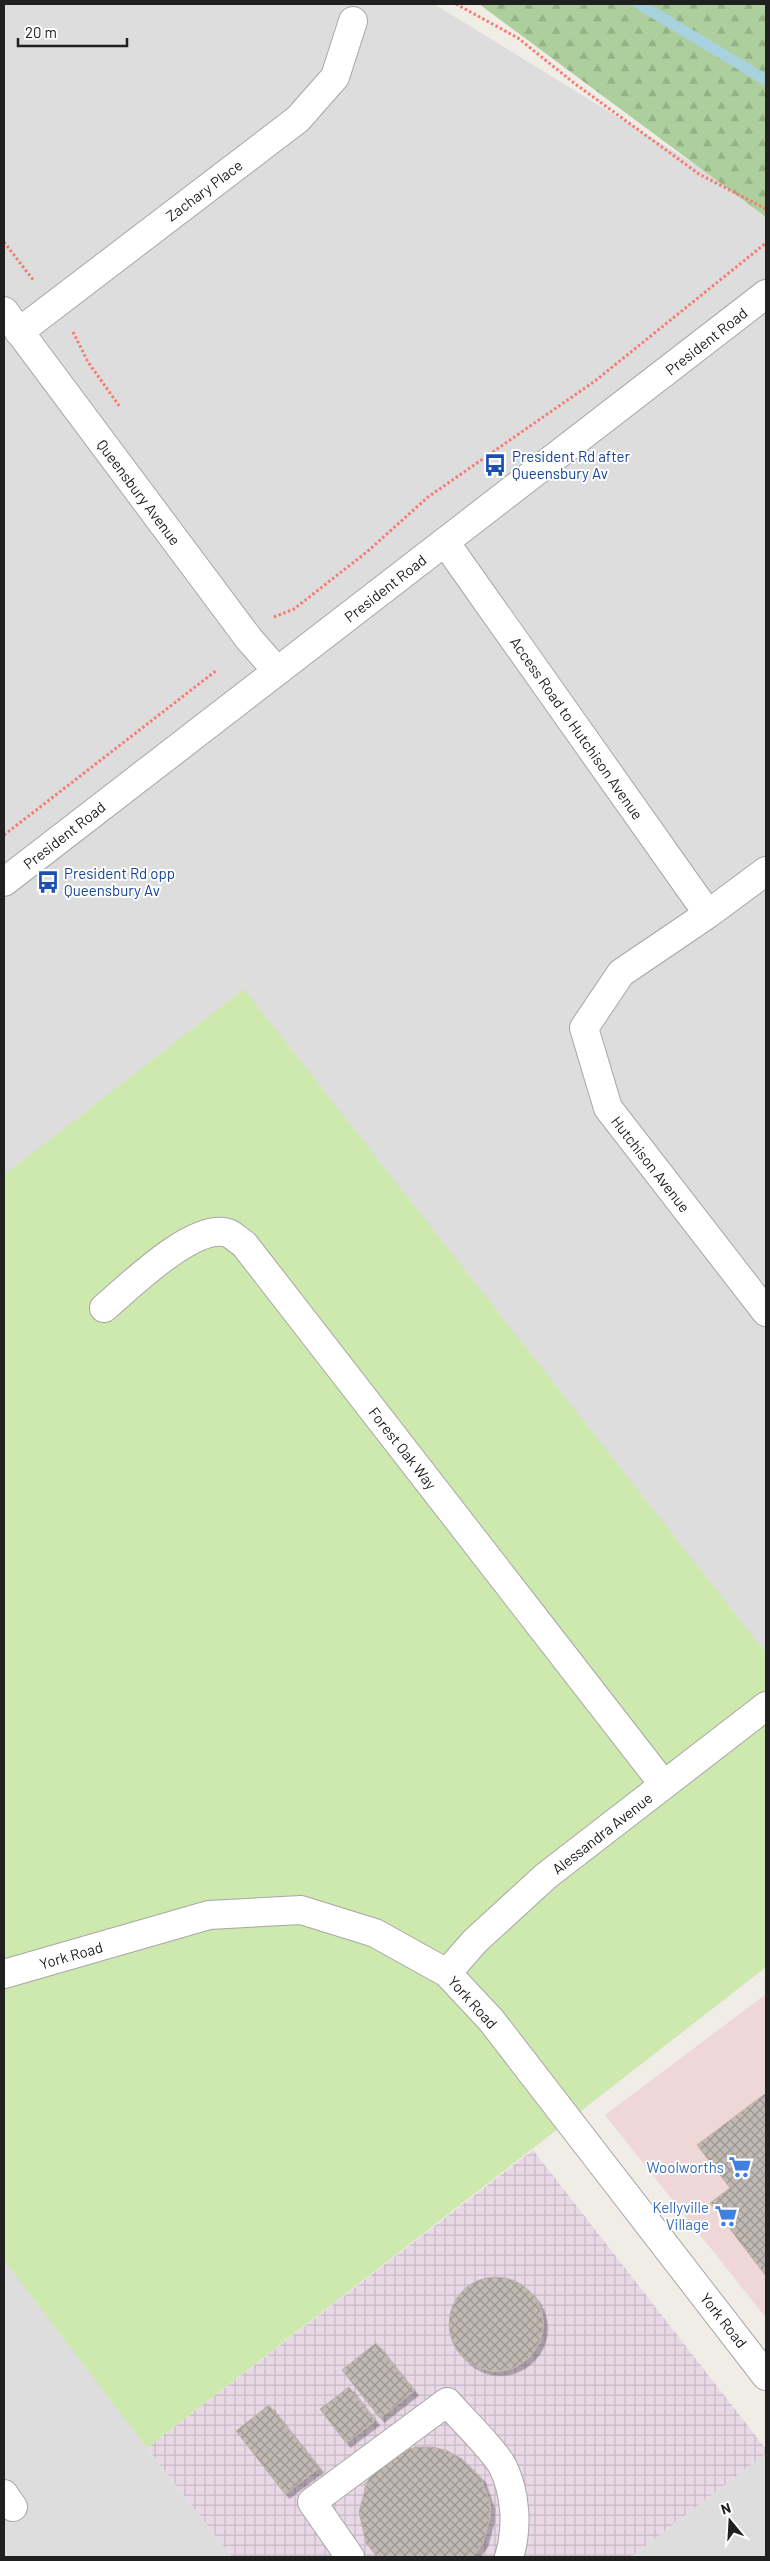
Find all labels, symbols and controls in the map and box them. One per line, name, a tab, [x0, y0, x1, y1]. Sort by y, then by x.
scale bar	[18, 15, 126, 47]
text: 20 m	[25, 23, 57, 41]
street label: Zachary Place	[162, 155, 246, 225]
street label: President Road	[661, 303, 751, 379]
street label: Queensbury Avenue	[93, 436, 185, 548]
place label: President Rd after Queensbury Av	[512, 447, 630, 482]
bus stop icon: President Rd after Queensbury Av	[482, 452, 508, 478]
street label: President Road	[340, 550, 430, 626]
street label: Access Road to Hutchison Avenue	[507, 633, 647, 823]
street label: President Road	[19, 797, 109, 873]
place label: President Rd opp Queensbury Av	[64, 864, 175, 899]
bus stop icon: President Rd opp Queensbury Av	[35, 869, 61, 895]
street label: Hutchison Avenue	[608, 1112, 694, 1216]
street label: Forest Oak Way	[365, 1403, 441, 1493]
street label: Alessandra Avenue	[548, 1788, 656, 1878]
street label: York Road	[37, 1937, 105, 1973]
street label: York Road	[445, 1972, 501, 2032]
supermarket icon: Woolworths	[727, 2154, 753, 2180]
place label: Woolworths	[647, 2158, 724, 2176]
place label: Kellyville Village	[652, 2198, 709, 2233]
supermarket icon: Kellyville Village	[713, 2203, 739, 2229]
street label: York Road	[697, 2289, 751, 2351]
north arrow	[705, 2496, 755, 2546]
text: N	[719, 2499, 733, 2518]

